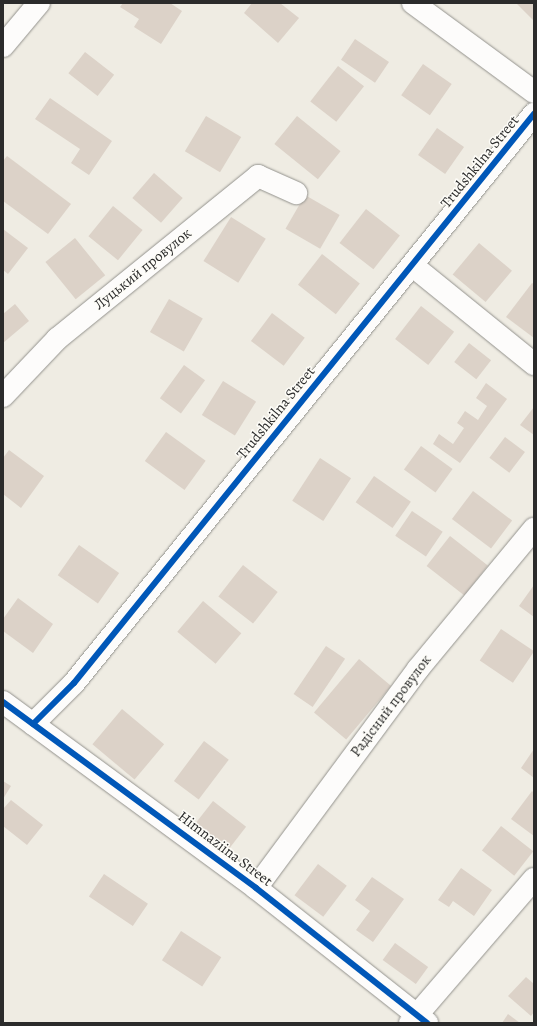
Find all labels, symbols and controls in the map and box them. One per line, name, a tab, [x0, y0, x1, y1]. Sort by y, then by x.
street label: Trudshkilna Street	[437, 112, 523, 212]
street label: Луцький провулок	[91, 224, 195, 314]
street label: Trudshkilna Street	[233, 363, 319, 463]
street label: Радісний провулок	[347, 651, 435, 761]
street label: Himnaziina Street	[174, 808, 276, 890]

